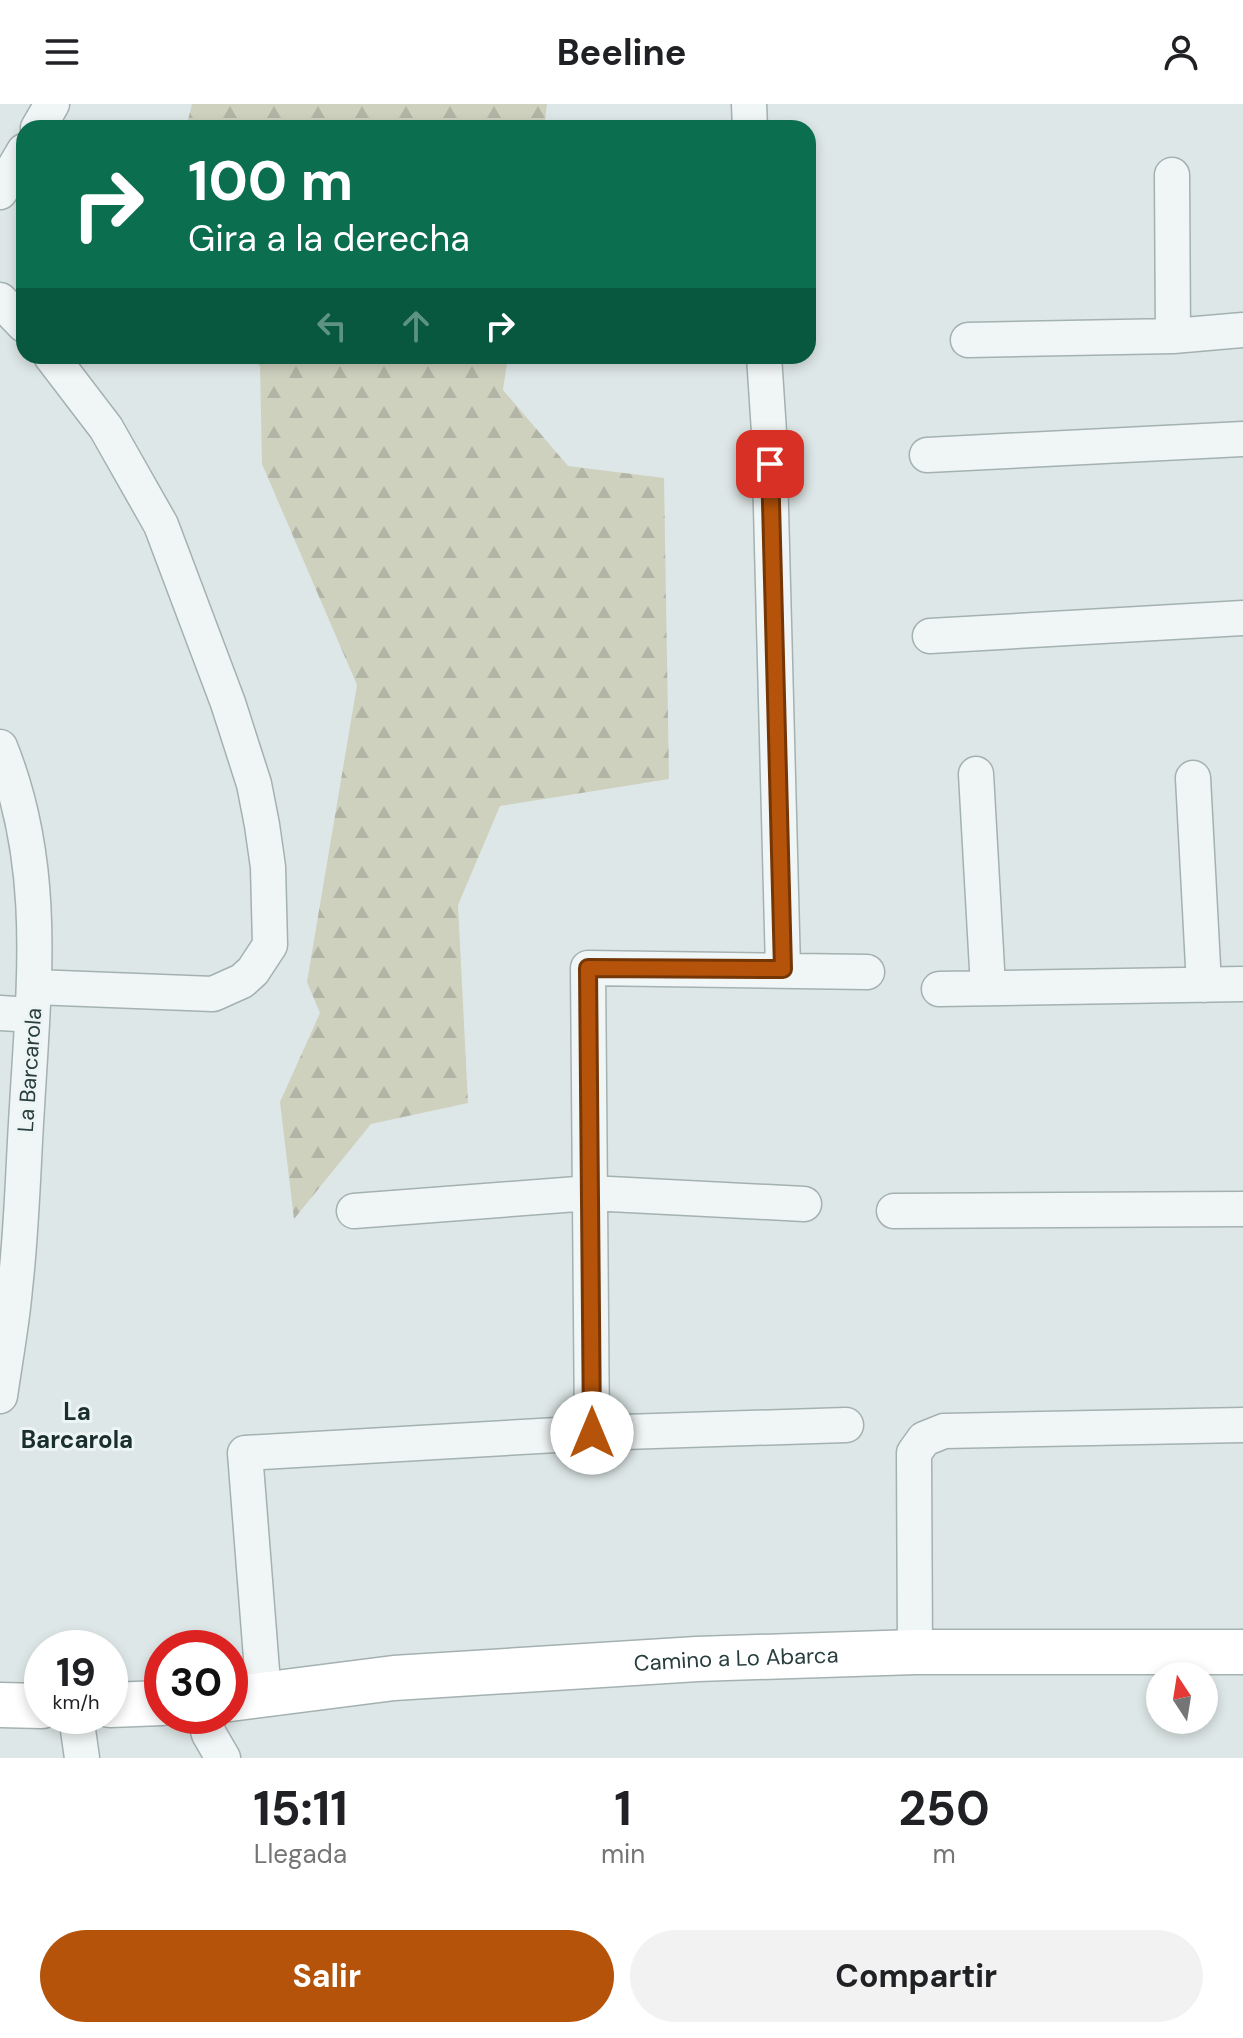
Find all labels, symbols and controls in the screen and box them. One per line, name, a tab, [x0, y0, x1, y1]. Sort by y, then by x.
text: Beeline	[557, 29, 686, 76]
icon: menu	[40, 30, 84, 74]
icon: person	[1159, 30, 1203, 74]
text: 100 m	[188, 144, 353, 217]
icon: right	[56, 152, 160, 256]
text: Gira a la derecha	[188, 215, 470, 262]
icon: left	[310, 304, 354, 348]
icon: ahead	[394, 304, 438, 348]
icon: right	[478, 304, 522, 348]
pin	[736, 430, 804, 498]
icon: arrive	[748, 442, 792, 486]
street label: La Barcarola	[11, 1007, 48, 1133]
position arrow	[550, 1391, 634, 1475]
district label: La Barcarola	[21, 1396, 133, 1455]
speed limit sign: 30	[144, 1630, 248, 1734]
street label: Camino a Lo Abarca	[633, 1640, 839, 1678]
text: 19	[56, 1646, 96, 1698]
north arrow	[1146, 1662, 1218, 1734]
map controls	[1146, 1662, 1218, 1734]
text: km/h	[52, 1689, 100, 1715]
text: 15:11	[253, 1777, 348, 1840]
text: 1	[614, 1777, 632, 1840]
text: 250	[898, 1777, 990, 1840]
text: Llegada	[254, 1837, 347, 1871]
text: min	[601, 1837, 645, 1871]
text: m	[933, 1837, 956, 1871]
button: Salir	[40, 1930, 614, 2022]
button: Compartir	[630, 1930, 1203, 2022]

